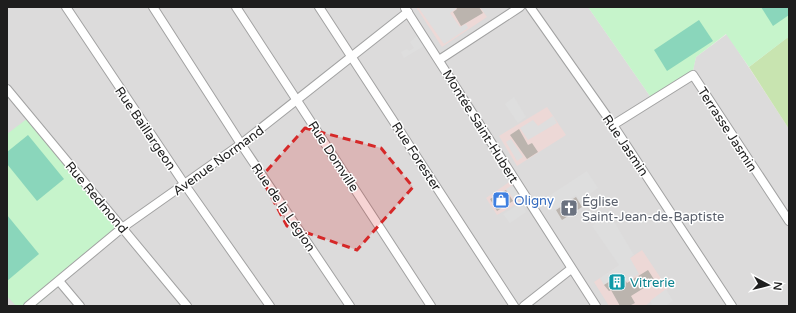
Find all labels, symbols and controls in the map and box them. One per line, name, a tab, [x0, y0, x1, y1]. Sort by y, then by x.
street label: Montée Saint-Hubert	[439, 67, 522, 186]
street label: Rue Baillargeon	[111, 84, 179, 173]
street label: Terrasse Jasmin	[694, 84, 760, 175]
street label: Rue Jasmin	[599, 112, 652, 179]
street label: Rue Domville	[304, 118, 362, 195]
street label: Rue Forester	[388, 119, 444, 194]
street label: Avenue Normand	[170, 122, 267, 199]
street label: Rue Redmond	[62, 159, 131, 237]
street label: Rue de la Légion	[248, 160, 319, 255]
shop icon: Oligny	[491, 190, 511, 210]
place label: Oligny	[514, 193, 554, 209]
place label: Église Saint-Jean-de-Baptiste	[582, 194, 724, 225]
church icon: Église Saint-Jean-de-Baptiste	[559, 198, 579, 218]
north arrow	[748, 265, 788, 305]
building icon: Vitrerie	[607, 272, 627, 292]
place label: Vitrerie	[630, 275, 675, 291]
text: N	[770, 281, 784, 291]

